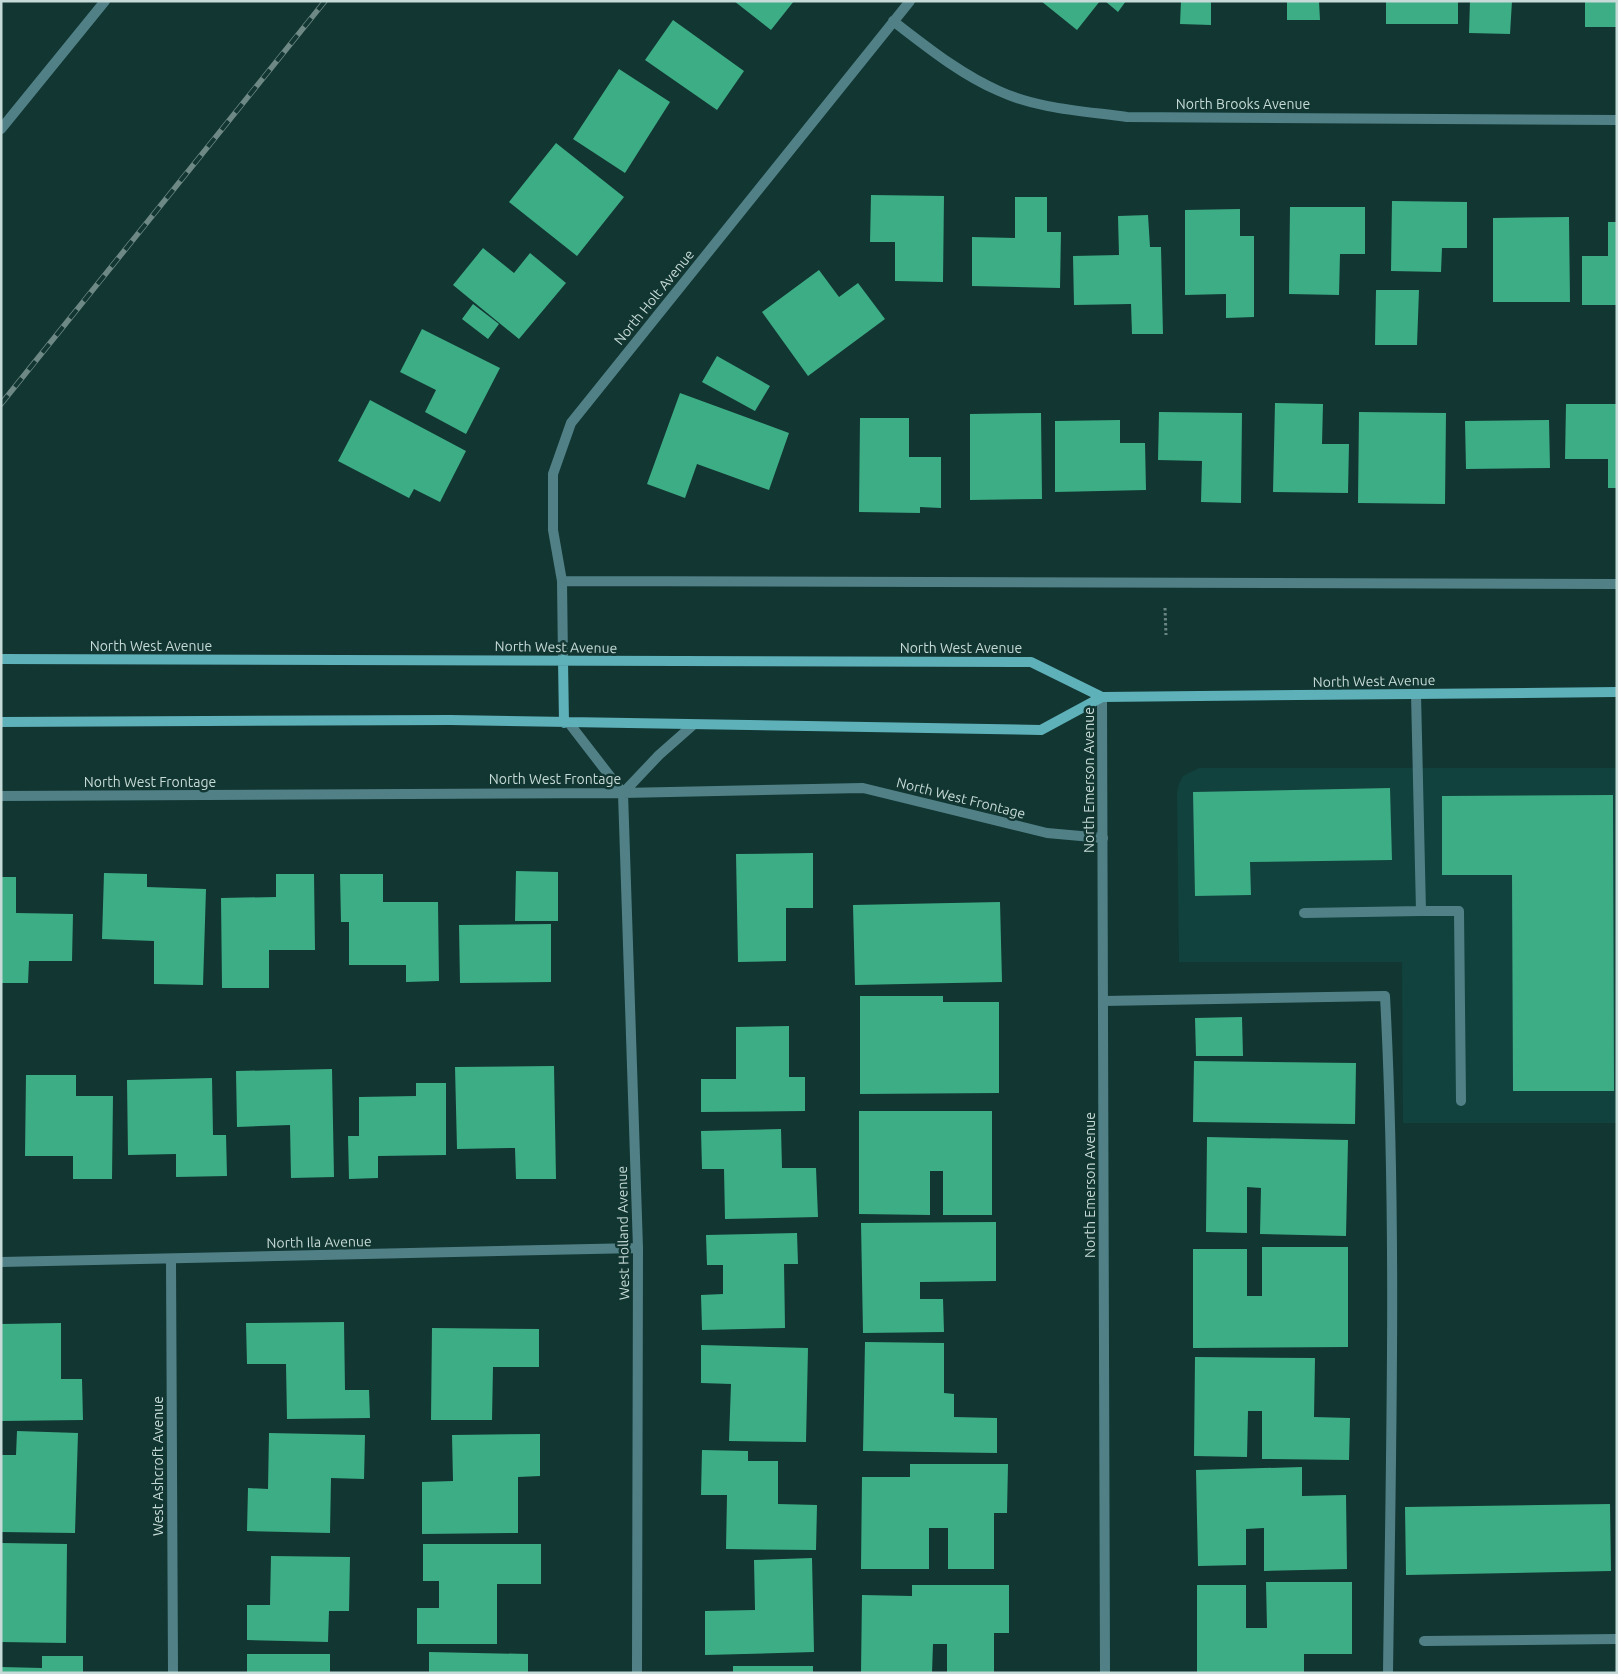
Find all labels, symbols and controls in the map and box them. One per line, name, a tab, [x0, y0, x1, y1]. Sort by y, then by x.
street label: North Brooks Avenue	[1176, 96, 1310, 112]
street label: North Holt Avenue	[611, 246, 697, 348]
street label: North West Avenue	[90, 638, 212, 654]
street label: North West Avenue	[495, 638, 617, 656]
street label: North West Avenue	[900, 640, 1022, 656]
street label: North West Avenue	[1313, 672, 1435, 690]
street label: North Emerson Avenue	[1081, 707, 1097, 853]
street label: North West Frontage	[489, 771, 621, 787]
street label: North West Frontage	[84, 774, 216, 790]
street label: North West Frontage	[895, 774, 1027, 822]
street label: North Emerson Avenue	[1082, 1112, 1098, 1258]
street label: West Holland Avenue	[614, 1166, 632, 1300]
street label: North Ila Avenue	[266, 1233, 372, 1251]
street label: West Ashcroft Avenue	[150, 1396, 166, 1536]

